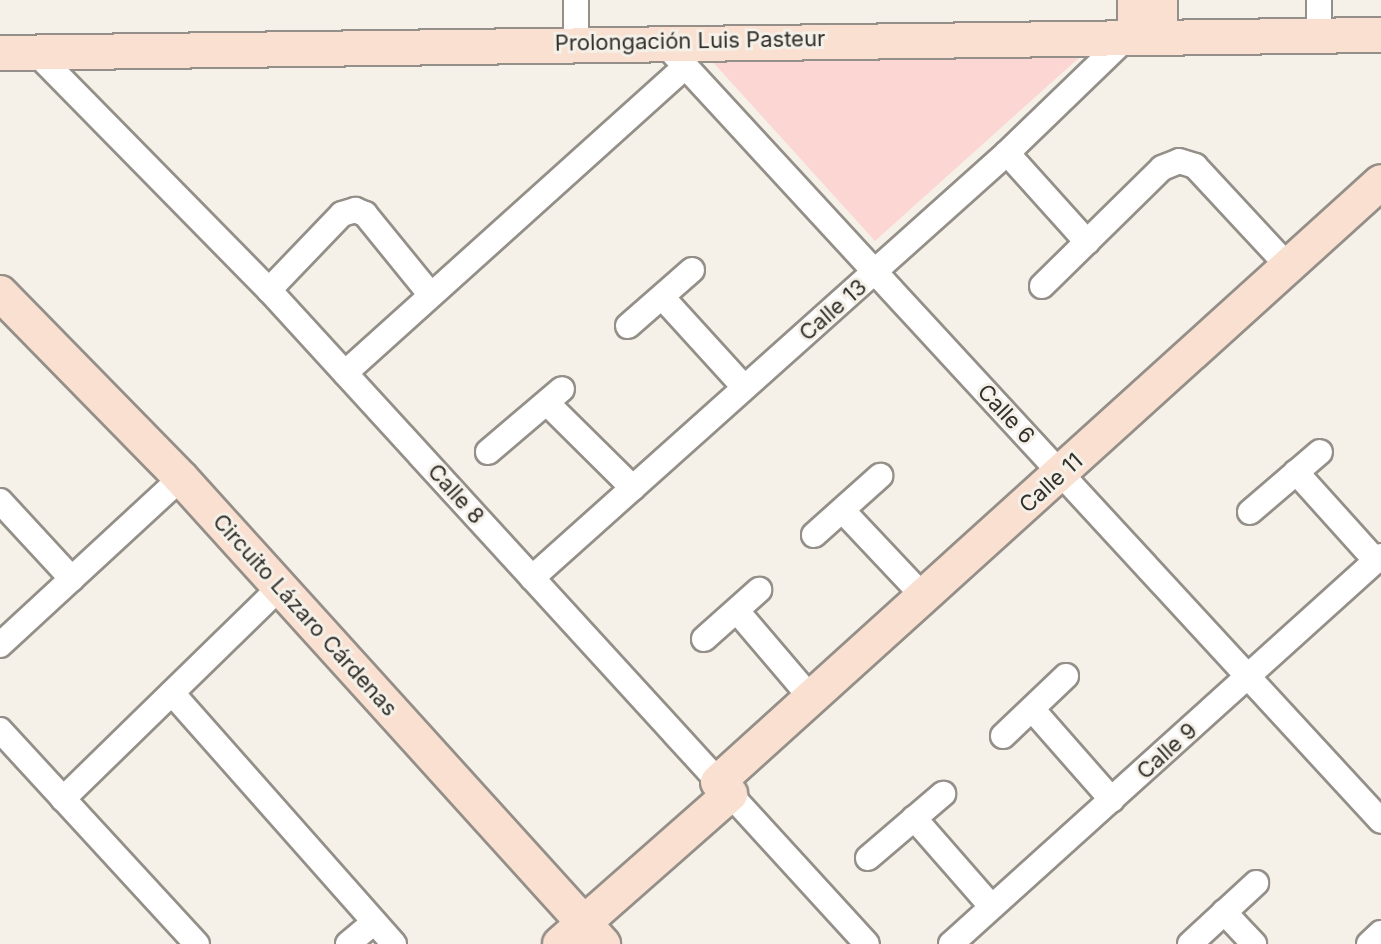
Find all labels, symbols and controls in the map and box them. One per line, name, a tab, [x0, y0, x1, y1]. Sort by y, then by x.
street label: Prolongación Luis Pasteur	[555, 25, 825, 57]
street label: Calle 13	[794, 274, 872, 346]
street label: Calle 6	[972, 379, 1040, 449]
street label: Calle 11	[1014, 448, 1088, 518]
street label: Calle 8	[422, 459, 490, 529]
street label: Circuito Lázaro Cárdenas	[207, 509, 403, 721]
street label: Calle 9	[1132, 717, 1202, 785]

